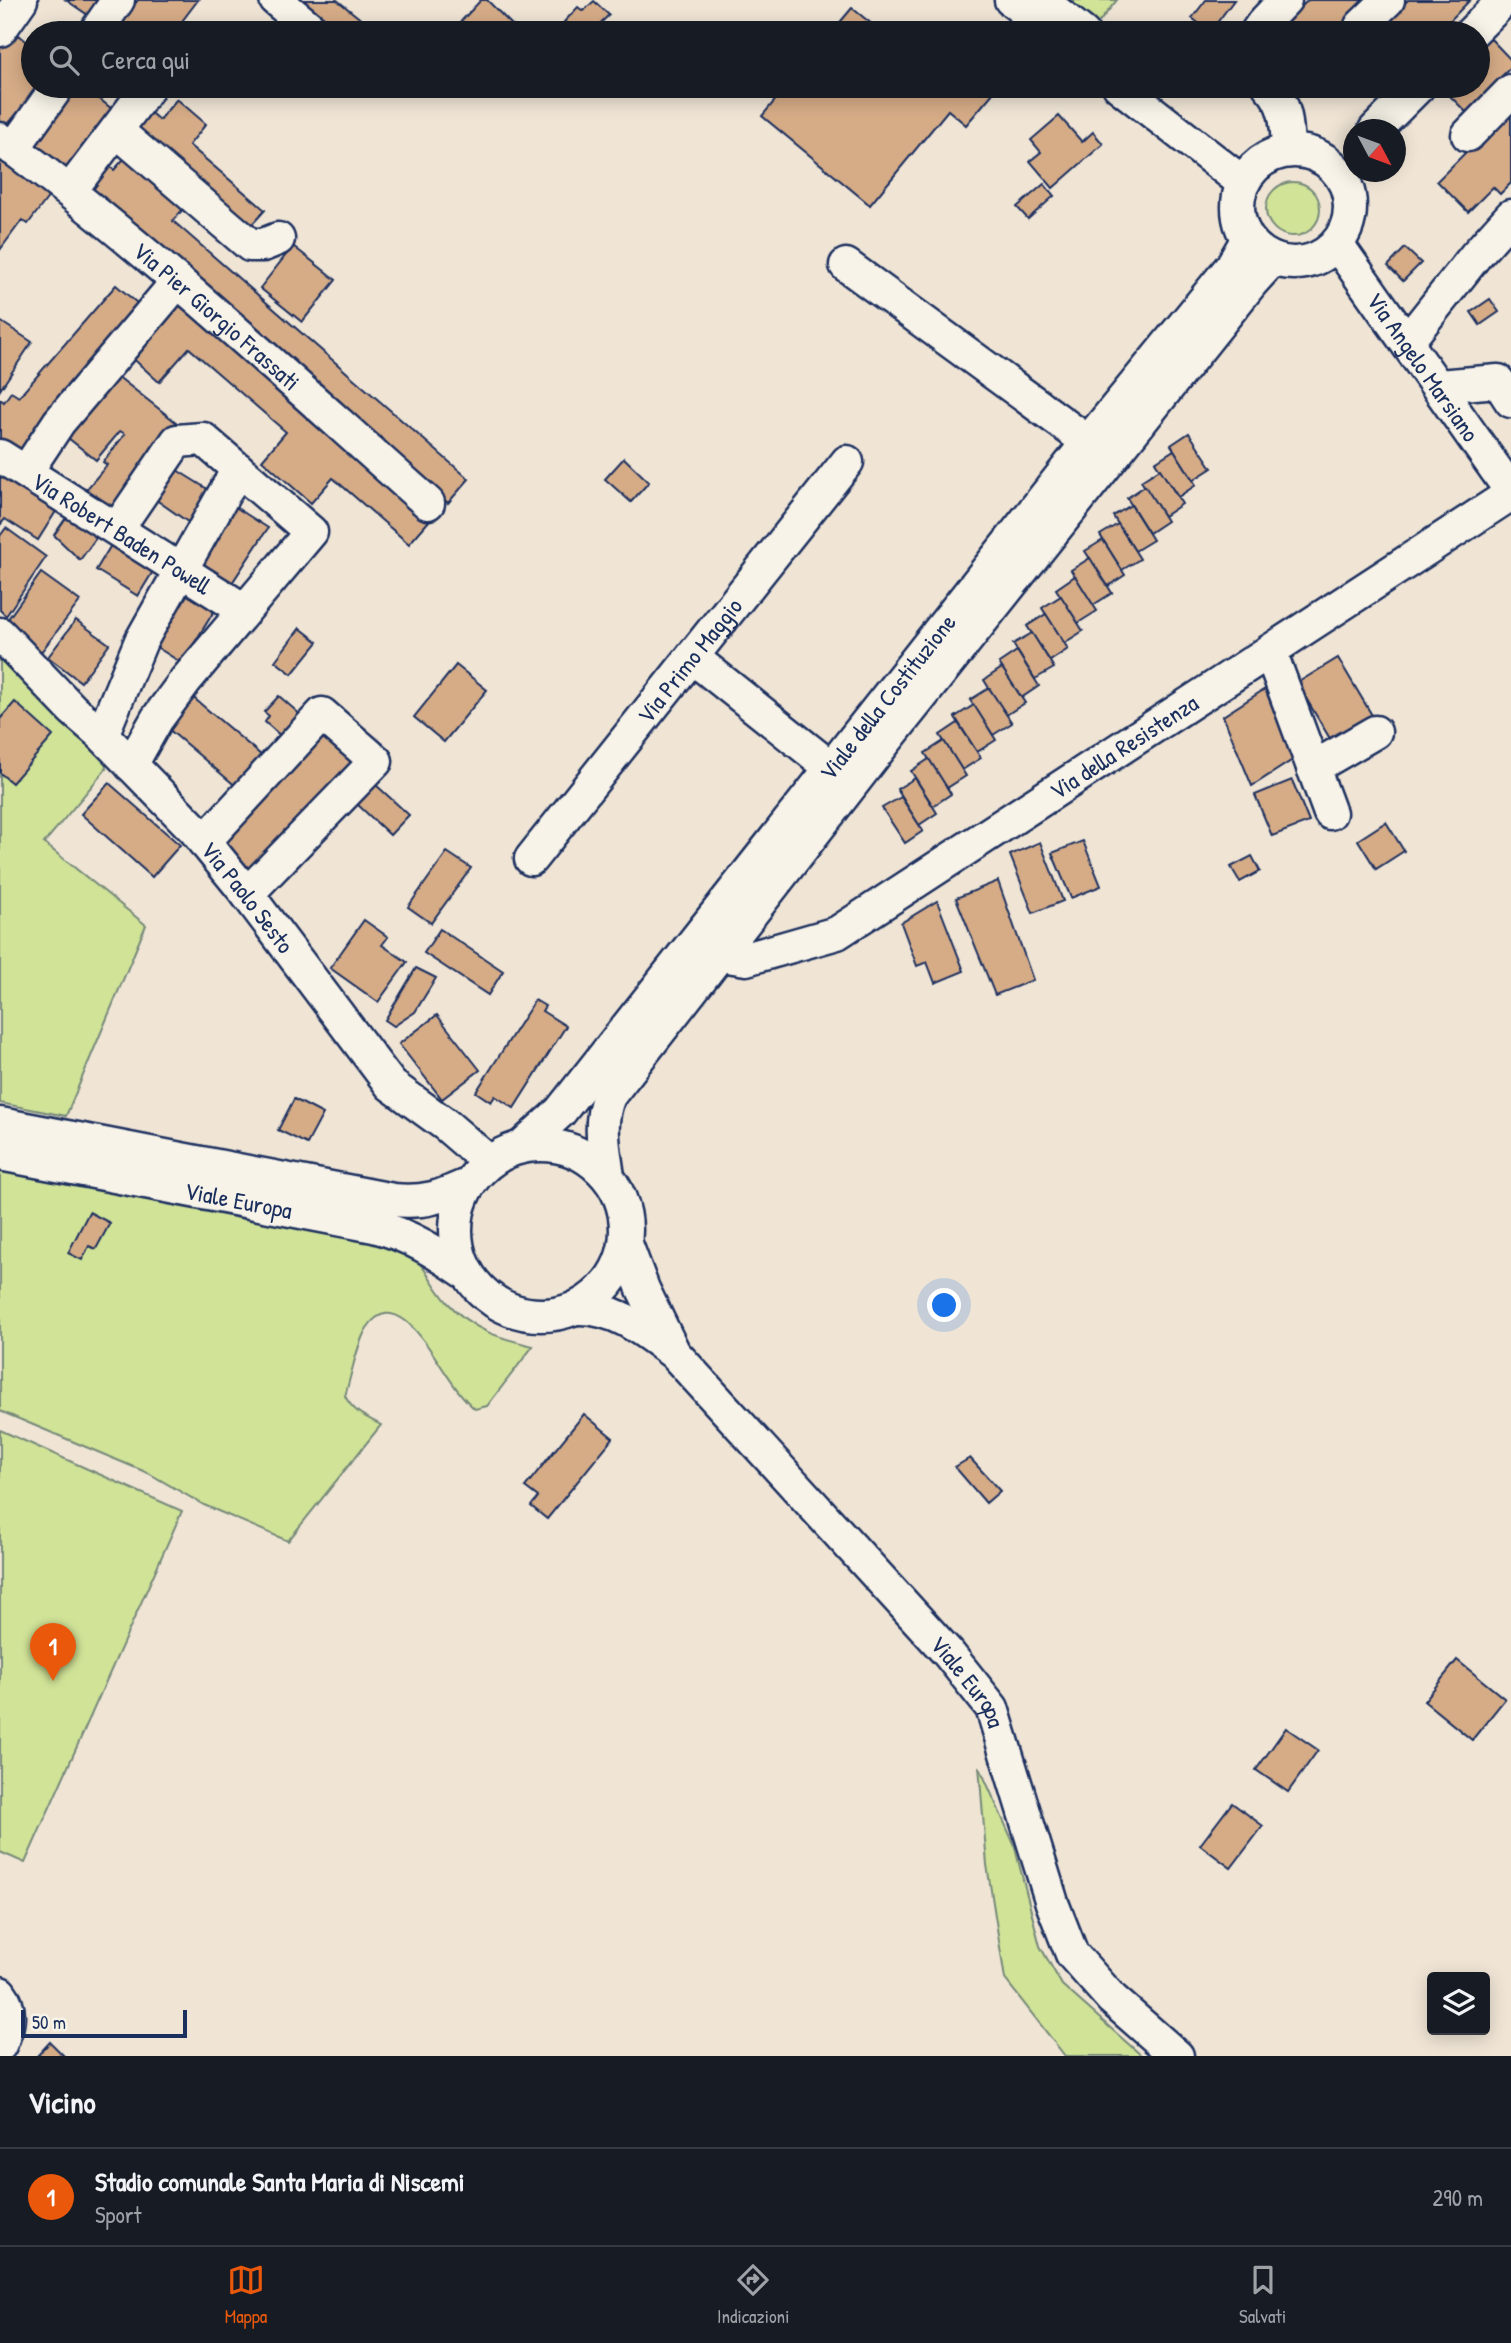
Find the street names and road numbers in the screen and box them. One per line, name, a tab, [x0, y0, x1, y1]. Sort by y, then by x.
street label: Via Pier Giorgio Frassati	[127, 234, 307, 397]
street label: Via Angelo Marsiano	[1360, 286, 1487, 448]
street label: Via Robert Baden Powell	[26, 464, 218, 602]
street label: Via Primo Maggio	[629, 591, 749, 730]
street label: Viale della Costituzione	[812, 607, 963, 787]
street label: Via della Resistenza	[1043, 686, 1204, 806]
street label: Via Paolo Sesto	[194, 834, 302, 960]
street label: Viale Europa	[182, 1174, 295, 1226]
street label: Viale Europa	[924, 1628, 1013, 1731]

